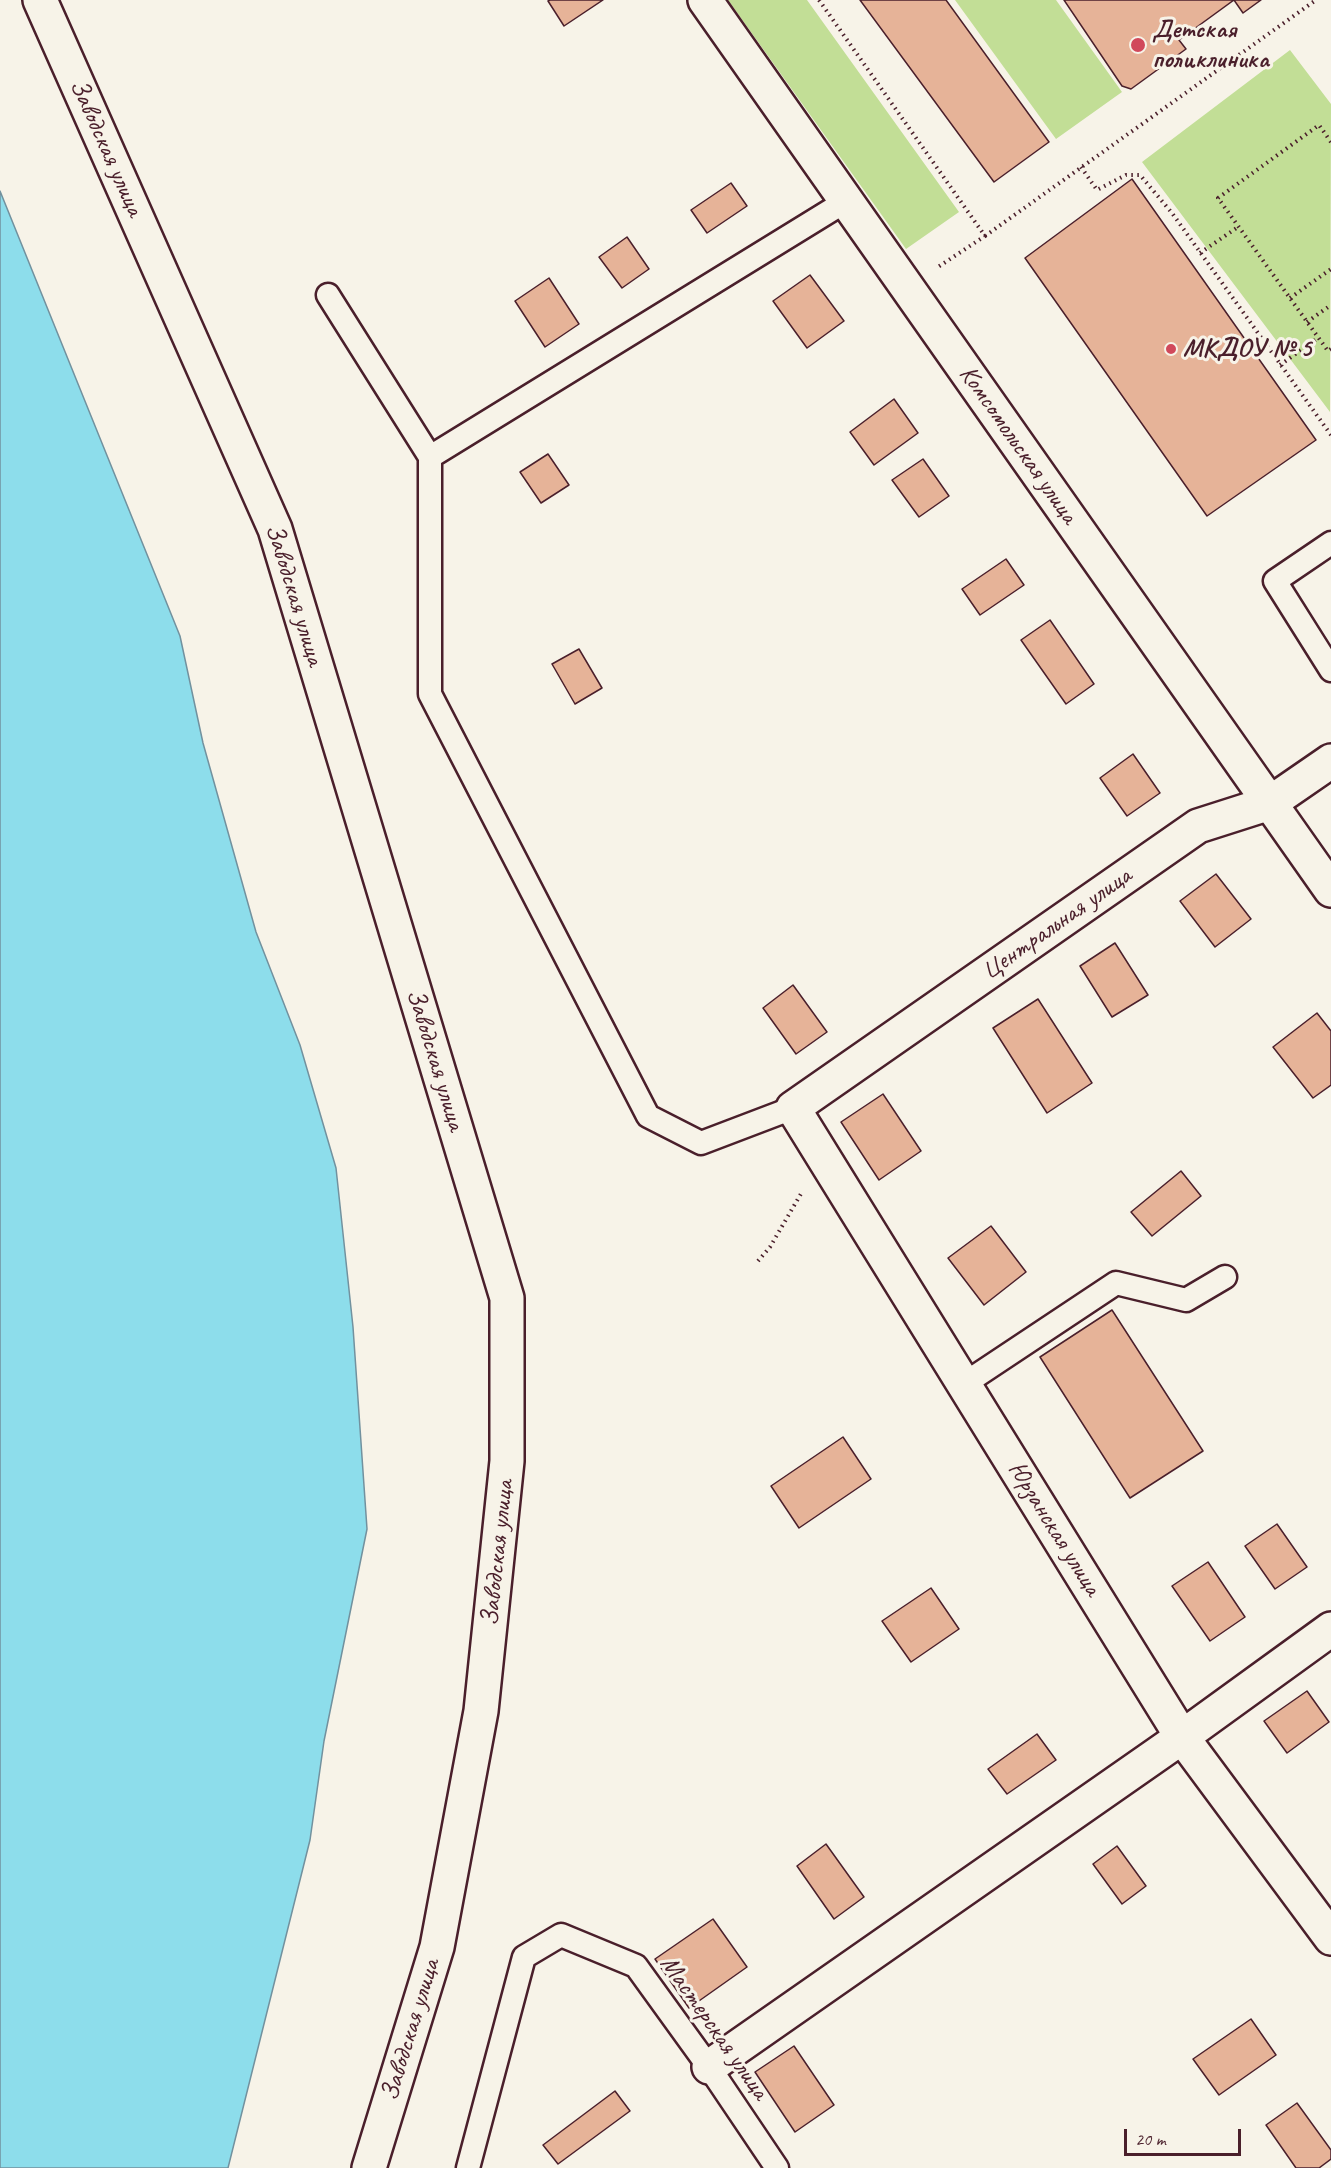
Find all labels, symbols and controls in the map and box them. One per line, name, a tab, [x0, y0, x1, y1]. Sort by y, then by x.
place label: Детская поликлиника	[1152, 14, 1269, 76]
marker: Детская поликлиника	[1129, 36, 1147, 54]
street label: Заводская улица	[62, 75, 150, 221]
place label: МКДОУ № 5	[1183, 333, 1311, 365]
marker: МКДОУ № 5	[1164, 342, 1178, 356]
street label: Комсомольская улица	[952, 360, 1084, 530]
street label: Заводская улица	[258, 520, 330, 670]
street label: Центральная улица	[976, 861, 1138, 987]
street label: Заводская улица	[399, 985, 471, 1135]
street label: Юрзанская улица	[1000, 1456, 1108, 1602]
street label: Заводская улица	[475, 1479, 521, 1627]
street label: Мастерская улица	[653, 1950, 775, 2106]
street label: Заводская улица	[375, 1955, 447, 2105]
scale bar	[1127, 2117, 1244, 2155]
text: 20 m	[1135, 2128, 1166, 2150]

